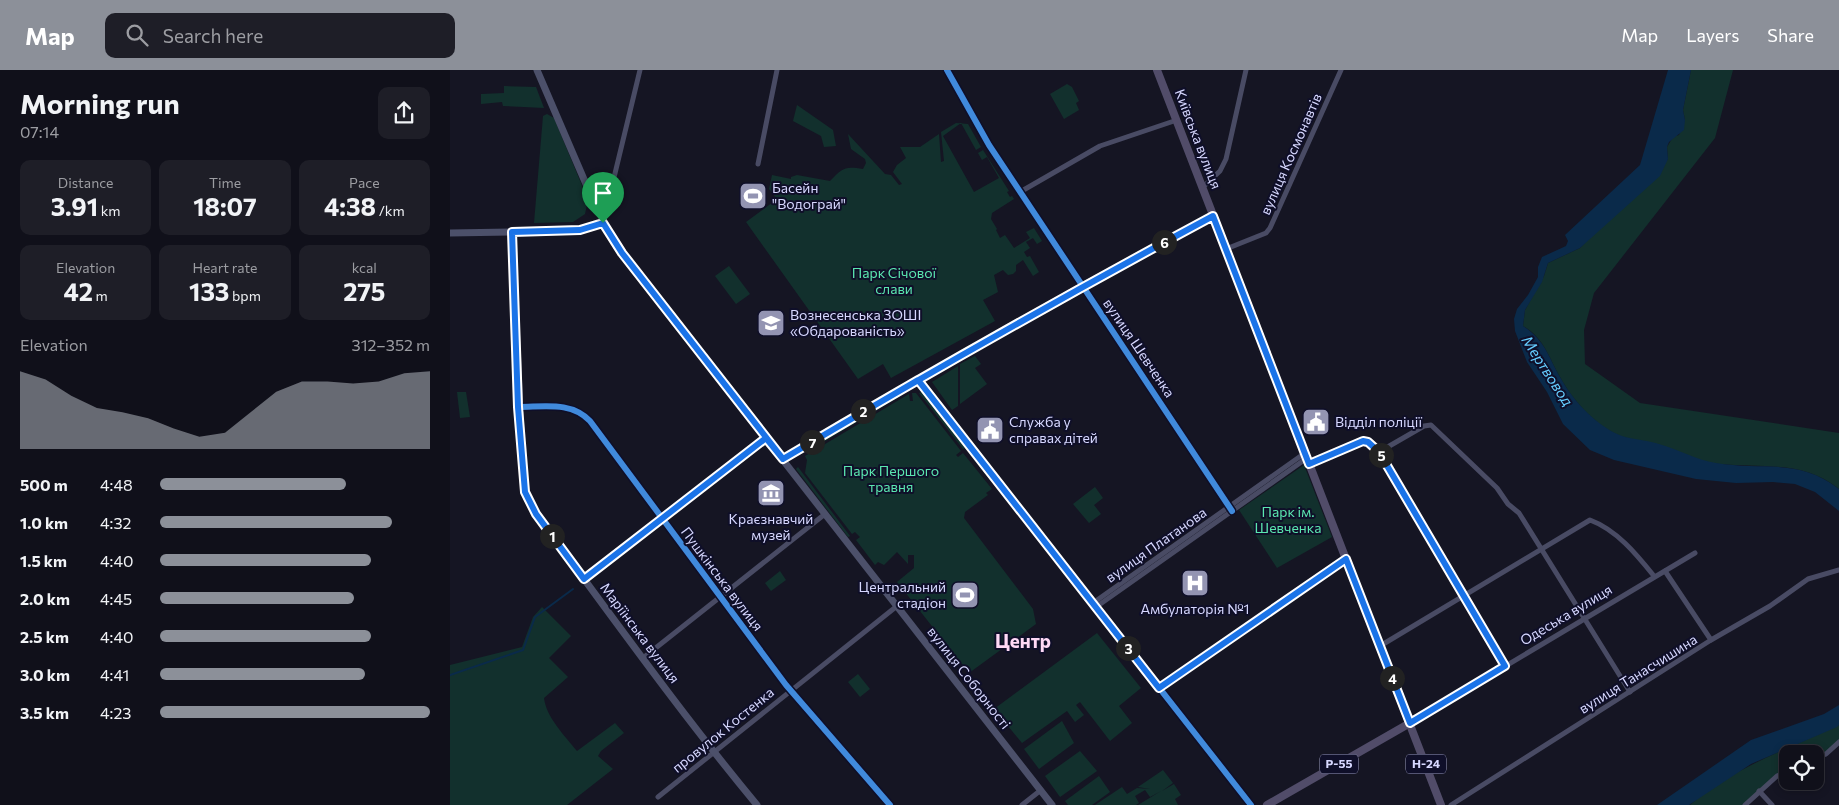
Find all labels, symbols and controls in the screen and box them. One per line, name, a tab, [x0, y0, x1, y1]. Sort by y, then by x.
search box	[105, 13, 455, 58]
text: Map	[25, 21, 75, 50]
icon: search	[123, 21, 151, 49]
text: Search here	[163, 24, 263, 47]
text: Map	[1621, 24, 1658, 46]
text: Layers	[1686, 24, 1739, 46]
text: Share	[1767, 24, 1814, 46]
text: Morning run	[20, 86, 180, 120]
street label: Київська вулиця	[1172, 86, 1225, 191]
button: share	[378, 87, 430, 139]
street label: вулиця Космонавтів	[1256, 90, 1325, 217]
text: 07:14	[20, 122, 59, 141]
pin	[582, 172, 624, 223]
text: Distance	[58, 174, 113, 191]
text: Time	[209, 174, 241, 191]
text: Pace	[349, 174, 380, 191]
icon: arrive	[589, 179, 617, 207]
place label: Басейн "Водограй"	[772, 179, 846, 212]
sports icon: Басейн "Водограй"	[738, 181, 768, 211]
text: 3.91	[51, 191, 98, 221]
text: 18:07	[193, 191, 257, 221]
text: 4:38	[324, 191, 376, 221]
text: km	[98, 202, 121, 219]
text: /km	[376, 202, 405, 219]
pin: 6	[1152, 230, 1176, 254]
text: 6	[1160, 234, 1169, 251]
text: Elevation	[56, 259, 115, 276]
text: Heart rate	[192, 259, 258, 276]
text: kcal	[352, 259, 377, 276]
park label: Парк Січової слави	[852, 264, 937, 297]
text: 42	[64, 276, 93, 306]
text: 133	[189, 276, 229, 306]
text: 275	[343, 276, 385, 306]
text: m	[93, 287, 108, 304]
text: bpm	[229, 287, 261, 304]
street label: вулиця Шевченка	[1100, 295, 1179, 400]
place label: Вознесенська ЗОШІ «Обдарованість»	[790, 306, 921, 339]
school or university icon: Вознесенська ЗОШІ «Обдарованість»	[756, 308, 786, 338]
water label: Мертвовод	[1518, 332, 1577, 409]
text: Elevation	[20, 335, 88, 354]
text: 312–352 m	[352, 335, 430, 354]
pin: 2	[850, 398, 876, 424]
text: 2	[860, 403, 867, 420]
public building icon: Відділ поліції	[1301, 407, 1331, 437]
place label: Служба у справах дітей	[1009, 413, 1098, 446]
place label: Відділ поліції	[1335, 413, 1422, 430]
public building icon: Служба у справах дітей	[975, 415, 1005, 445]
pin: 7	[800, 430, 824, 454]
text: 7	[809, 434, 816, 451]
pin: 5	[1368, 442, 1394, 468]
text: 5	[1377, 447, 1386, 464]
park label: Парк Першого травня	[843, 462, 939, 495]
text: 500 m	[20, 475, 68, 494]
text: 4:48	[100, 475, 133, 494]
museum icon: Краєзнавчий музей	[756, 478, 786, 508]
street label: вулиця Платанова	[1102, 503, 1209, 586]
park label: Парк ім. Шевченка	[1255, 503, 1321, 536]
place label: Краєзнавчий музей	[729, 510, 813, 543]
text: 1.0 km	[20, 513, 68, 532]
text: 4:32	[100, 513, 131, 532]
street label: Пушкінська вулиця	[678, 523, 767, 634]
pin: 1	[540, 524, 564, 548]
text: 1	[549, 528, 556, 545]
text: 1.5 km	[20, 551, 67, 570]
text: 4:40	[100, 551, 133, 570]
hospital icon: Амбулаторія №1	[1180, 568, 1210, 598]
place label: Центральний стадіон	[859, 578, 946, 611]
street label: Маріїнська вулиця	[597, 579, 684, 686]
sports icon: Центральний стадіон	[950, 580, 980, 610]
street label: Одеська вулиця	[1517, 580, 1615, 649]
text: 2.0 km	[20, 589, 70, 608]
text: 4:45	[100, 589, 132, 608]
place label: Амбулаторія №1	[1140, 600, 1250, 617]
street label: вулиця Соборності	[924, 623, 1015, 732]
text: 2.5 km	[20, 627, 69, 646]
text: 4:40	[100, 627, 133, 646]
district label: Центр	[995, 629, 1051, 652]
street label: вулиця Танасчишина	[1576, 630, 1700, 717]
pin: 3	[1116, 636, 1140, 660]
text: 3	[1124, 640, 1133, 657]
text: 3.0 km	[20, 665, 70, 684]
text: 4:41	[100, 665, 129, 684]
pin: 4	[1380, 666, 1404, 690]
text: 4	[1388, 670, 1397, 687]
street label: провулок Костенка	[668, 683, 777, 776]
text: 3.5 km	[20, 703, 69, 722]
text: 4:23	[100, 703, 131, 722]
map controls	[1779, 745, 1824, 790]
button: locate	[1779, 745, 1824, 790]
road number: Р-55	[1320, 754, 1358, 774]
road number: Н-24	[1406, 754, 1446, 774]

